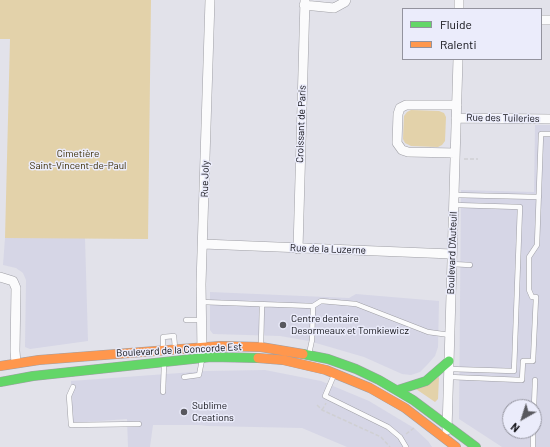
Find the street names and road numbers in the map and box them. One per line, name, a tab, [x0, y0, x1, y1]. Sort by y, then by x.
street label: Croissant de Paris	[294, 85, 308, 163]
street label: Rue des Tuileries	[466, 111, 540, 125]
street label: Rue Joly	[198, 160, 212, 198]
street label: Boulevard D'Auteuil	[445, 211, 459, 295]
street label: Rue de la Luzerne	[290, 242, 366, 256]
street label: Boulevard de la Concorde Est	[116, 341, 242, 359]

